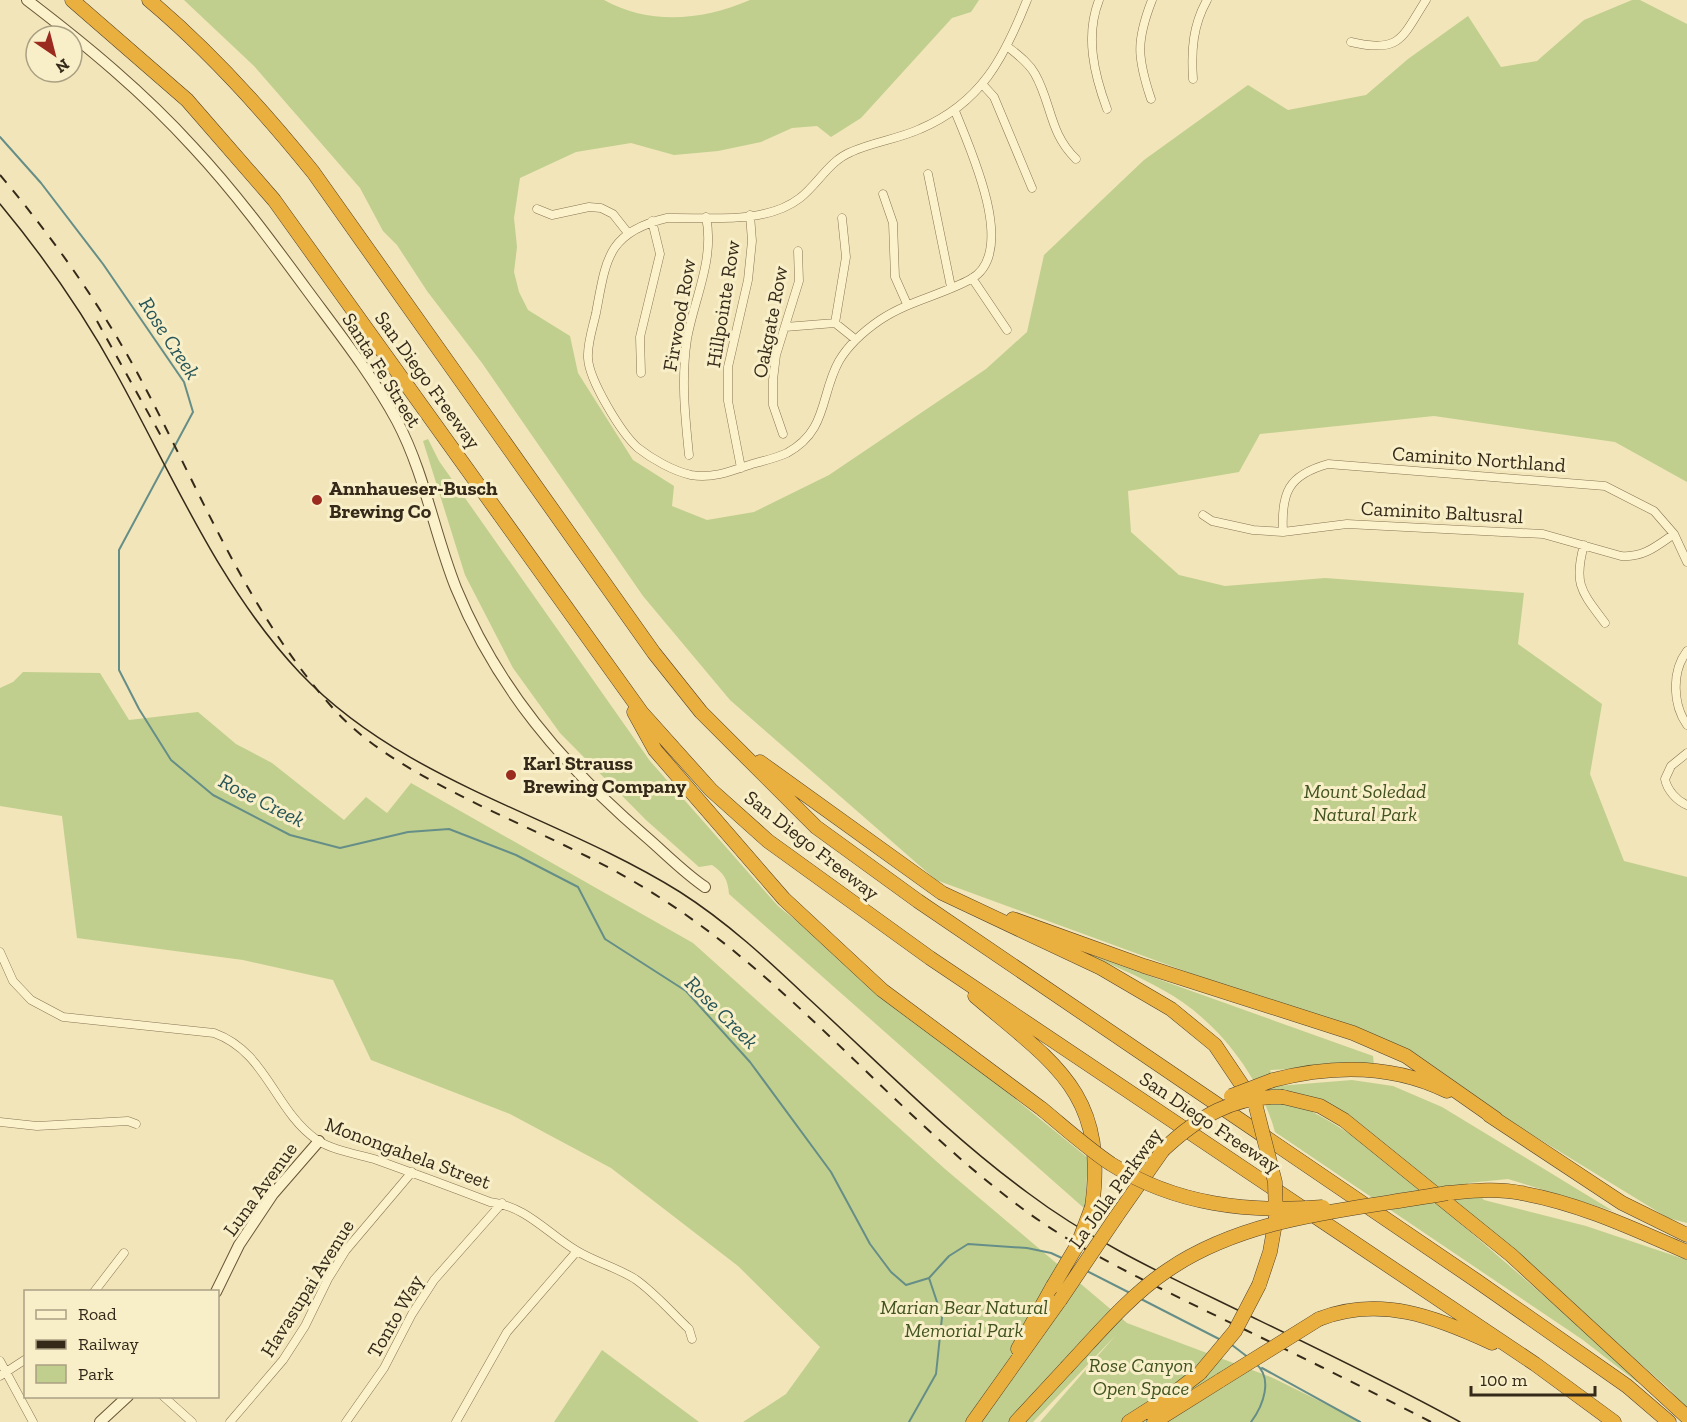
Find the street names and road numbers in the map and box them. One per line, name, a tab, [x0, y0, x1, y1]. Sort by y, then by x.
street label: Hillpointe Row	[701, 238, 745, 369]
street label: Firwood Row	[657, 256, 701, 373]
street label: Oakgate Row	[747, 263, 793, 380]
street label: San Diego Freeway	[370, 307, 486, 454]
street label: Santa Fe Street	[337, 308, 427, 432]
street label: Caminito Northland	[1391, 441, 1567, 477]
street label: Caminito Baltusral	[1360, 496, 1524, 528]
street label: San Diego Freeway	[740, 785, 885, 905]
street label: San Diego Freeway	[1135, 1066, 1285, 1178]
street label: Monongahela Street	[322, 1112, 494, 1194]
street label: La Jolla Parkway	[1063, 1123, 1167, 1253]
street label: Luna Avenue	[218, 1137, 302, 1241]
street label: Havasupai Avenue	[255, 1215, 359, 1361]
street label: Tonto Way	[362, 1270, 429, 1362]

